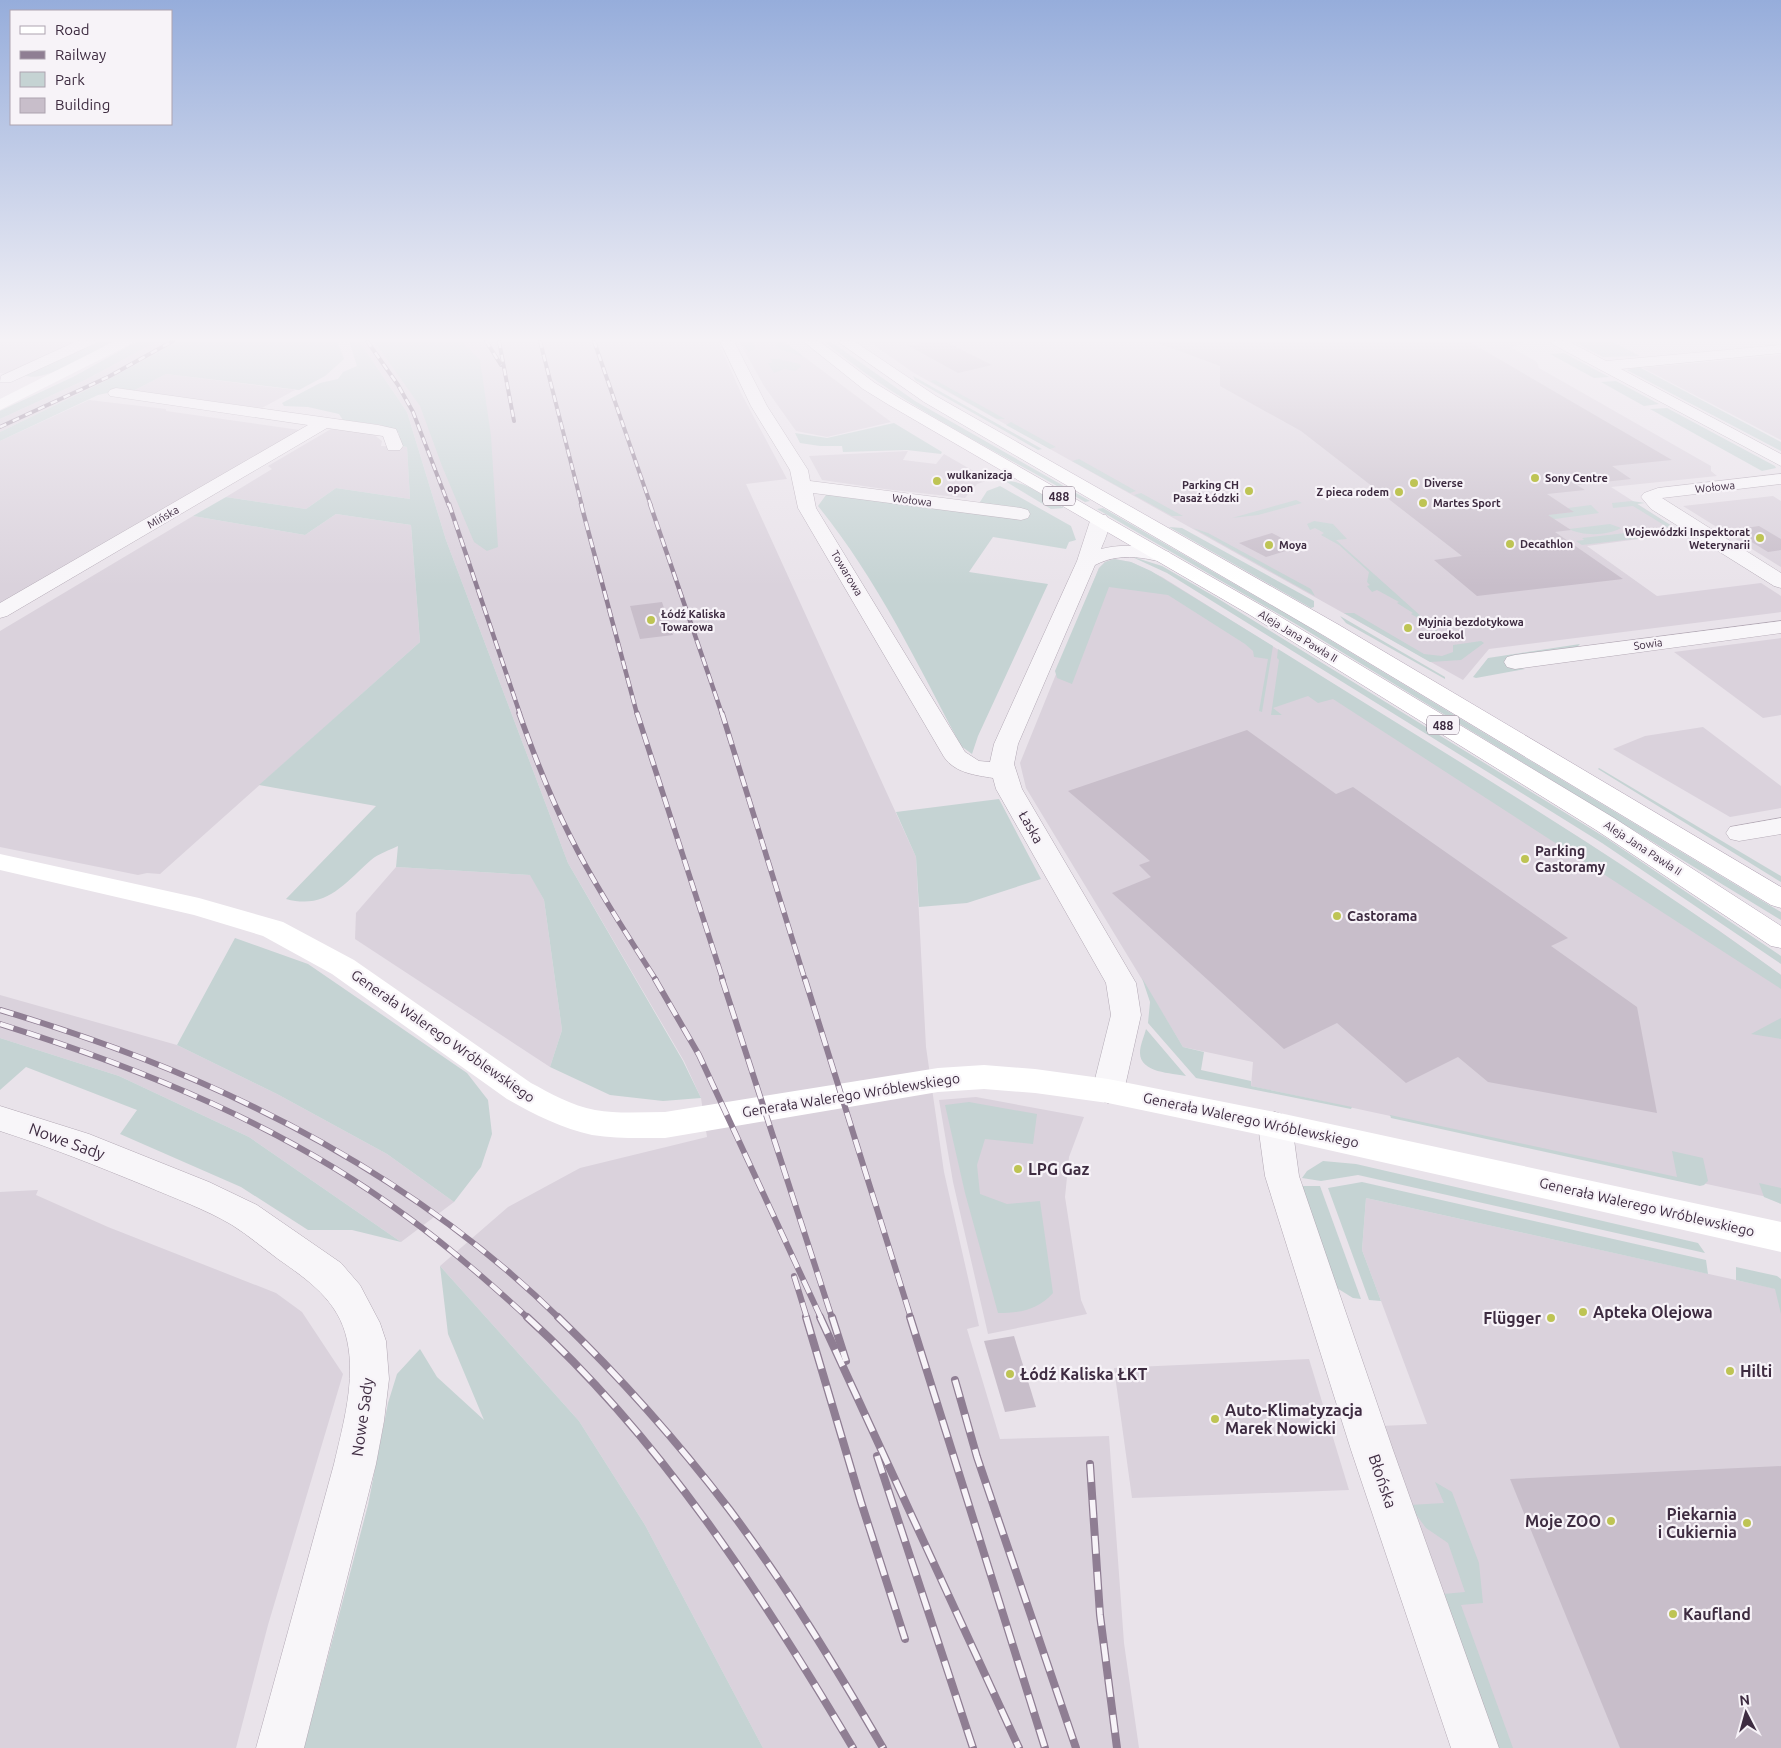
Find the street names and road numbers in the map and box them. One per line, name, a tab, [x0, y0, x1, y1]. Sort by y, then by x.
street label: Wołowa	[1694, 479, 1736, 495]
road number: 488	[1043, 486, 1075, 506]
street label: Wołowa	[891, 492, 933, 508]
street label: Mińska	[145, 503, 181, 531]
street label: Towarowa	[829, 548, 865, 598]
street label: Aleja Jana Pawła II	[1256, 608, 1340, 664]
street label: Sowia	[1633, 636, 1663, 652]
road number: 488	[1427, 716, 1459, 734]
street label: Łaska	[1015, 808, 1047, 846]
street label: Aleja Jana Pawła II	[1602, 818, 1684, 878]
street label: Generała Walerego Wróblewskiego	[348, 966, 538, 1106]
street label: Generała Walerego Wróblewskiego	[741, 1070, 961, 1120]
street label: Generała Walerego Wróblewskiego	[1142, 1089, 1360, 1151]
street label: Nowe Sady	[27, 1119, 108, 1163]
street label: Generała Walerego Wróblewskiego	[1538, 1174, 1756, 1240]
street label: Nowe Sady	[348, 1376, 376, 1458]
street label: Błońska	[1365, 1452, 1401, 1510]

